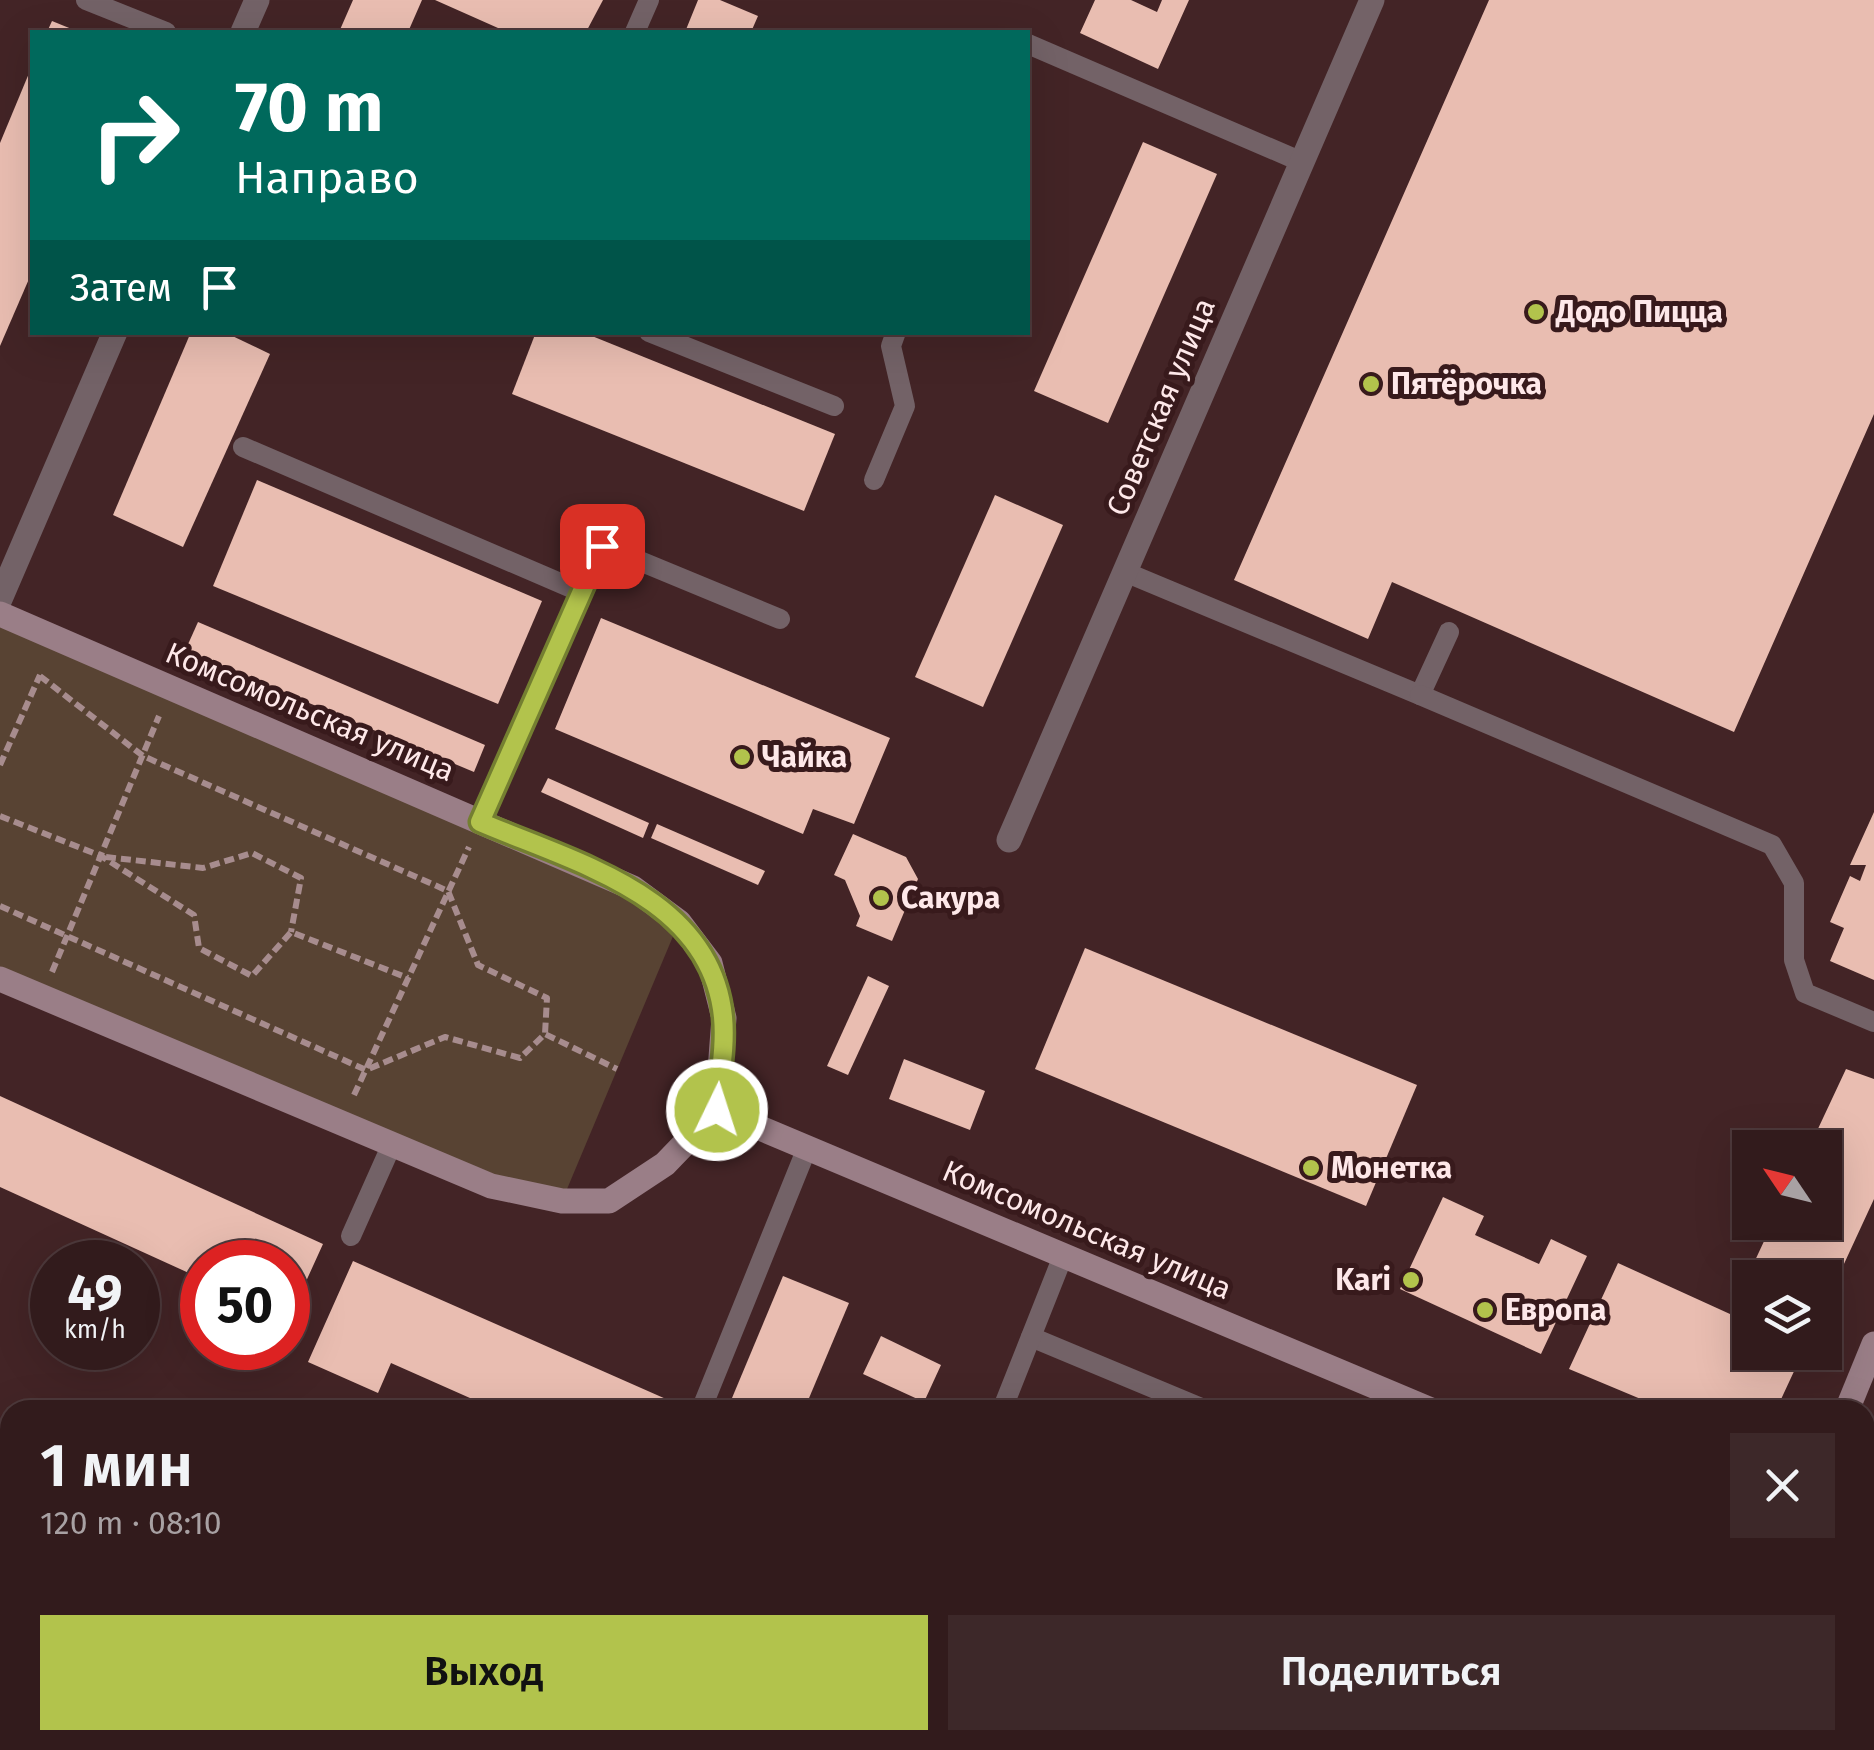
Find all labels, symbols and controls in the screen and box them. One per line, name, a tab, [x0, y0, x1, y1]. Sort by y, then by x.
text: 70 m	[235, 66, 384, 150]
icon: right	[70, 70, 200, 200]
text: Направо	[235, 151, 419, 205]
icon: arrive	[192, 260, 247, 315]
text: Затем	[70, 265, 172, 311]
street label: Советская улица	[1099, 293, 1223, 521]
place label: Додо Пицца	[1555, 294, 1723, 330]
marker: Додо Пицца	[1525, 301, 1547, 323]
place label: Пятёрочка	[1391, 366, 1542, 402]
marker: Пятёрочка	[1360, 373, 1382, 395]
pin	[560, 504, 645, 589]
icon: arrive	[575, 519, 630, 574]
street label: Комсомольская улица	[160, 635, 460, 789]
place label: Чайка	[762, 739, 847, 775]
marker: Чайка	[731, 746, 753, 768]
place label: Сакура	[901, 880, 1000, 916]
marker: Сакура	[870, 887, 892, 909]
position arrow	[665, 1058, 769, 1162]
north arrow	[1732, 1130, 1842, 1240]
map controls	[1732, 1130, 1842, 1370]
place label: Монетка	[1331, 1150, 1452, 1186]
street label: Комсомольская улица	[937, 1153, 1237, 1307]
marker: Монетка	[1300, 1157, 1322, 1179]
speed limit sign: 50	[180, 1240, 310, 1370]
button: layers	[1732, 1260, 1842, 1370]
place label: Kari	[1335, 1262, 1391, 1298]
text: 49	[67, 1263, 123, 1323]
marker: Kari	[1400, 1269, 1422, 1291]
place label: Европа	[1505, 1292, 1607, 1328]
marker: Европа	[1474, 1299, 1496, 1321]
text: km/h	[64, 1315, 126, 1345]
text: 1 мин	[40, 1430, 193, 1502]
button: close	[1730, 1433, 1835, 1538]
text: 120 m · 08:10	[40, 1504, 222, 1542]
button: Выход	[40, 1615, 928, 1730]
button: Поделиться	[948, 1615, 1835, 1730]

